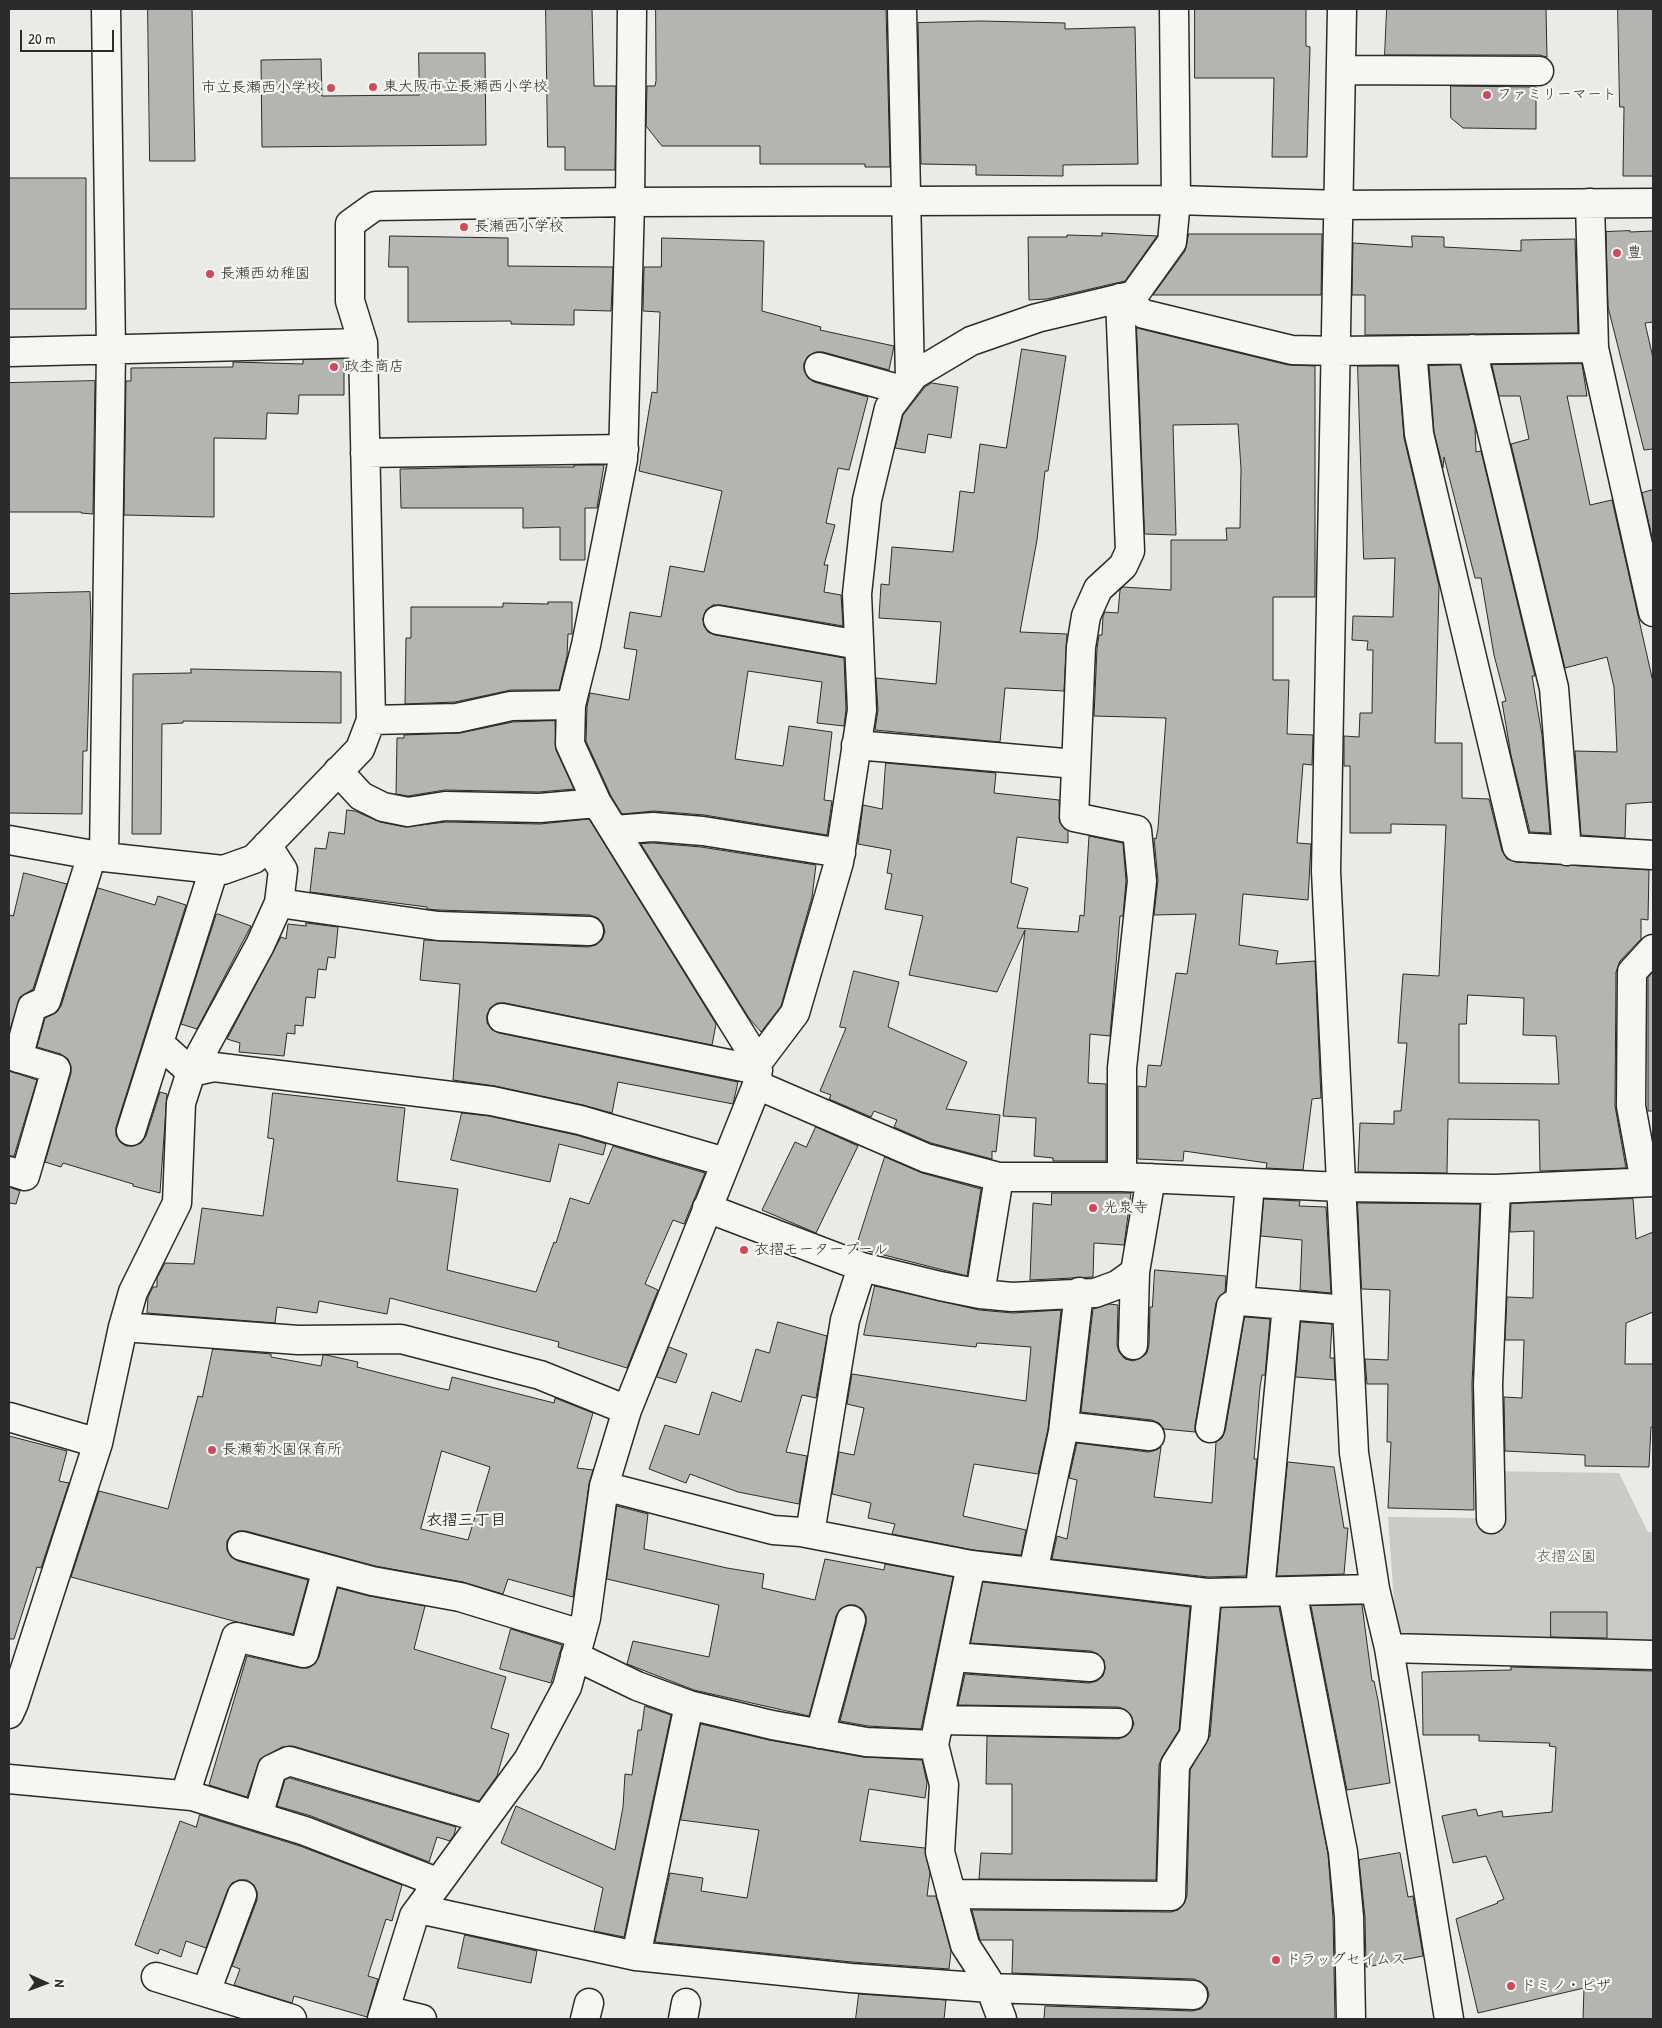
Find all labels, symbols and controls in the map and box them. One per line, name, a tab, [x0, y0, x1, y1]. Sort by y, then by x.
scale bar	[22, 20, 116, 52]
text: 20 m	[28, 28, 55, 49]
place label: 東大阪市立長瀬西小学校	[383, 78, 548, 96]
place label: 市立長瀬西小学校	[201, 79, 321, 97]
marker: 東大阪市立長瀬西小学校	[367, 81, 379, 93]
marker: 市立長瀬西小学校	[325, 82, 337, 94]
place label: ファミリーマート	[1497, 86, 1617, 104]
marker: ファミリーマート	[1481, 89, 1493, 101]
place label: 長瀬西小学校	[474, 218, 564, 236]
marker: 長瀬西小学校	[458, 221, 470, 233]
place label: 豊	[1627, 244, 1642, 262]
marker: 豊	[1611, 247, 1623, 259]
place label: 長瀬西幼稚園	[220, 265, 310, 283]
marker: 長瀬西幼稚園	[204, 268, 216, 280]
place label: 政杢商店	[344, 358, 404, 376]
marker: 政杢商店	[328, 361, 340, 373]
place label: 光泉寺	[1103, 1199, 1148, 1217]
marker: 光泉寺	[1087, 1202, 1099, 1214]
place label: 衣摺モータープール	[754, 1241, 888, 1259]
marker: 衣摺モータープール	[738, 1244, 750, 1256]
place label: 長瀬菊水園保育所	[222, 1441, 342, 1459]
marker: 長瀬菊水園保育所	[206, 1444, 218, 1456]
district label: 衣摺三丁目	[426, 1511, 506, 1531]
park label: 衣摺公園	[1536, 1548, 1596, 1566]
place label: ドラッグセイムス	[1286, 1951, 1406, 1969]
marker: ドラッグセイムス	[1270, 1954, 1282, 1966]
north arrow	[20, 1958, 70, 2008]
place label: ドミノ・ピザ	[1521, 1977, 1611, 1995]
text: N	[51, 1979, 70, 1988]
marker: ドミノ・ピザ	[1505, 1980, 1517, 1992]

